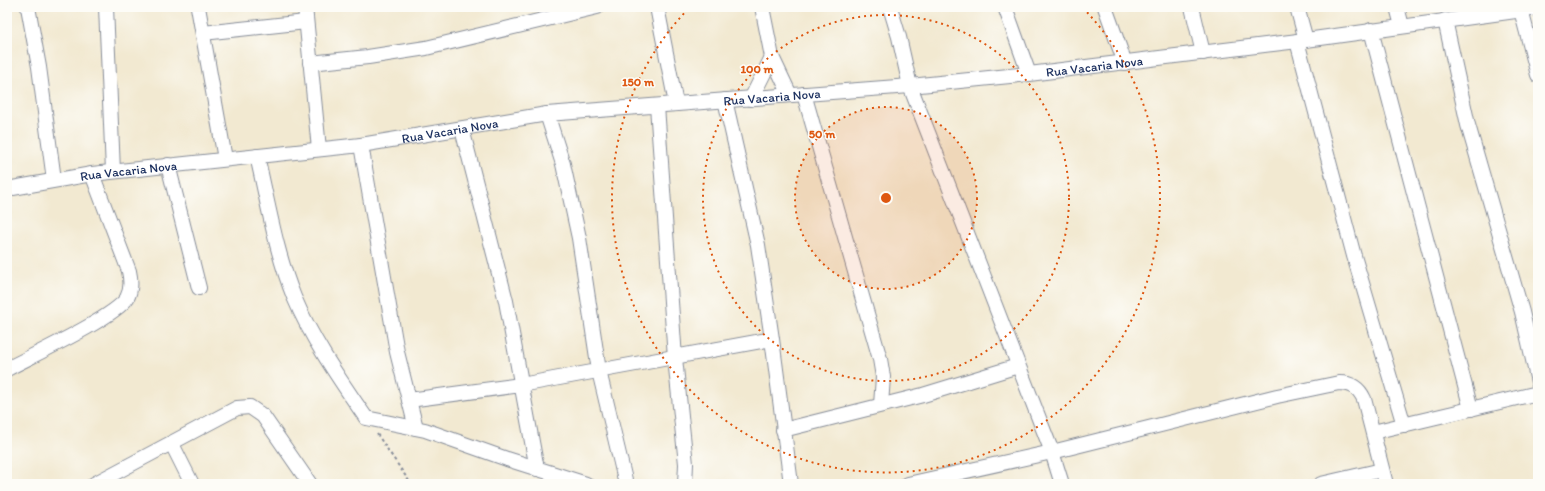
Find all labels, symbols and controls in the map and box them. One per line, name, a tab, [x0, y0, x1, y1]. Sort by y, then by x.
street label: Rua Vacaria Nova	[1045, 53, 1144, 80]
text: 100 m	[740, 62, 774, 76]
text: 150 m	[622, 75, 655, 89]
street label: Rua Vacaria Nova	[723, 86, 822, 108]
street label: Rua Vacaria Nova	[401, 115, 500, 146]
text: 50 m	[809, 127, 836, 141]
street label: Rua Vacaria Nova	[79, 158, 178, 184]
centre of rings	[879, 191, 893, 205]

